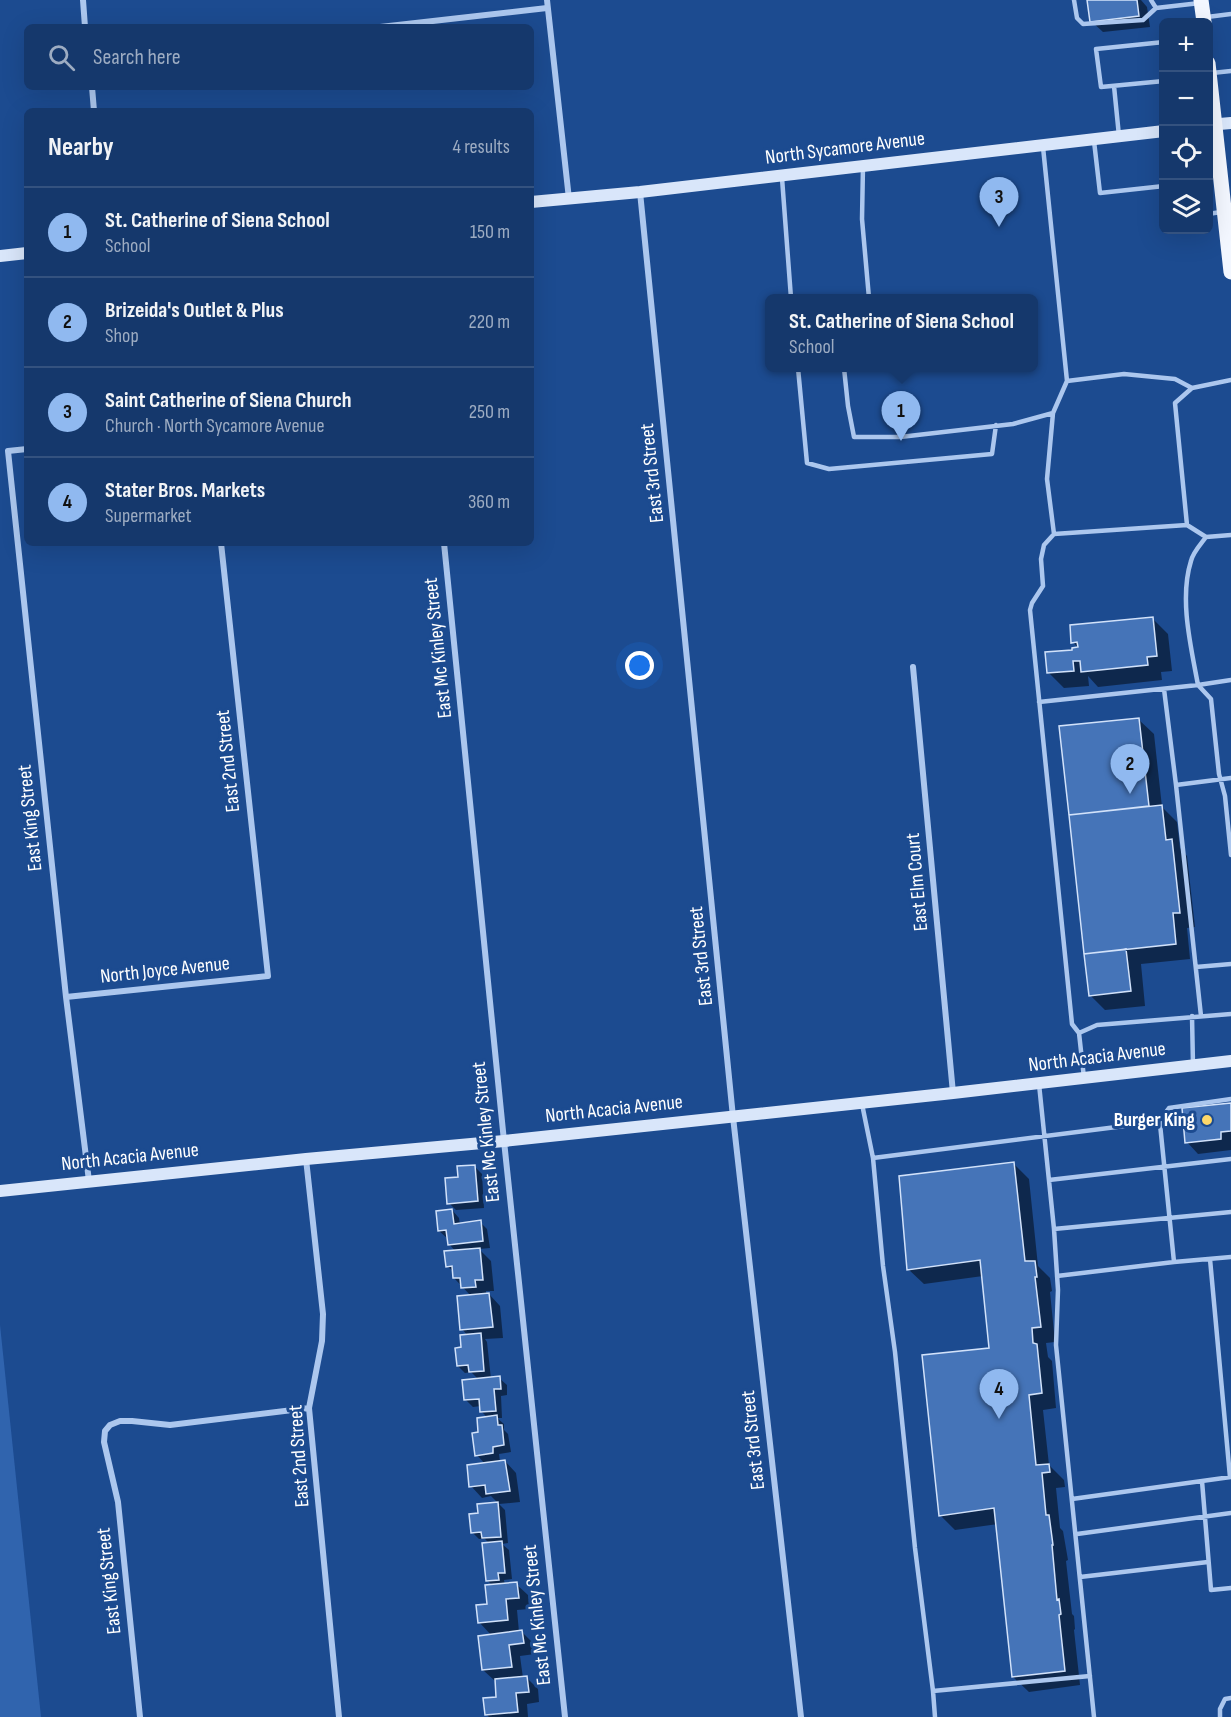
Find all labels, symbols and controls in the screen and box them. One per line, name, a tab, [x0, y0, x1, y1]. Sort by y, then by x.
map controls	[1159, 18, 1213, 234]
button: +	[1159, 18, 1213, 72]
search box	[24, 24, 534, 90]
icon: search	[45, 41, 78, 74]
text: Search here	[93, 44, 180, 71]
button: −	[1159, 72, 1213, 126]
street label: North Sycamore Avenue	[764, 126, 926, 170]
button: locate	[1159, 126, 1213, 180]
text: Nearby	[48, 132, 114, 163]
text: 4 results	[453, 135, 510, 159]
pin: 3	[980, 178, 1018, 227]
button: layers	[1159, 180, 1213, 234]
text: St. Catherine of Siena School	[105, 207, 330, 234]
text: 1	[64, 220, 71, 244]
text: 150 m	[470, 220, 510, 244]
text: School	[105, 234, 150, 258]
popup	[765, 294, 1038, 372]
text: Brizeida's Outlet & Plus	[105, 297, 284, 324]
text: St. Catherine of Siena School	[789, 308, 1014, 335]
text: 2	[63, 310, 72, 334]
text: 220 m	[469, 310, 510, 334]
text: Shop	[105, 324, 139, 348]
text: School	[789, 335, 835, 359]
text: Saint Catherine of Siena Church	[105, 387, 352, 414]
pin: 1	[882, 392, 920, 441]
text: 3	[63, 400, 72, 424]
text: 250 m	[469, 400, 510, 424]
text: Church · North Sycamore Avenue	[105, 414, 324, 438]
street label: East 3rd Street	[635, 422, 669, 524]
text: Stater Bros. Markets	[105, 477, 265, 504]
text: 4	[63, 490, 72, 514]
text: 360 m	[468, 490, 510, 514]
text: Supermarket	[105, 504, 192, 528]
street label: East Mc Kinley Street	[419, 576, 457, 720]
your location	[625, 651, 654, 680]
street label: East 2nd Street	[211, 709, 245, 813]
pin: 2	[1110, 744, 1150, 794]
street label: East King Street	[12, 764, 48, 872]
street label: East Elm Court	[901, 832, 933, 932]
street label: East 3rd Street	[684, 905, 718, 1007]
street label: North Joyce Avenue	[99, 951, 231, 989]
street label: North Acacia Avenue	[1027, 1037, 1167, 1077]
street label: East Mc Kinley Street	[467, 1060, 505, 1204]
street label: North Acacia Avenue	[544, 1090, 684, 1128]
place label: Burger King	[1114, 1108, 1196, 1132]
marker: Burger King	[1200, 1113, 1214, 1127]
street label: North Acacia Avenue	[60, 1138, 200, 1176]
pin: 4	[980, 1370, 1018, 1419]
street label: East 3rd Street	[736, 1389, 770, 1491]
street label: East 2nd Street	[283, 1404, 315, 1508]
street label: East King Street	[91, 1527, 127, 1635]
street label: East Mc Kinley Street	[518, 1543, 556, 1687]

